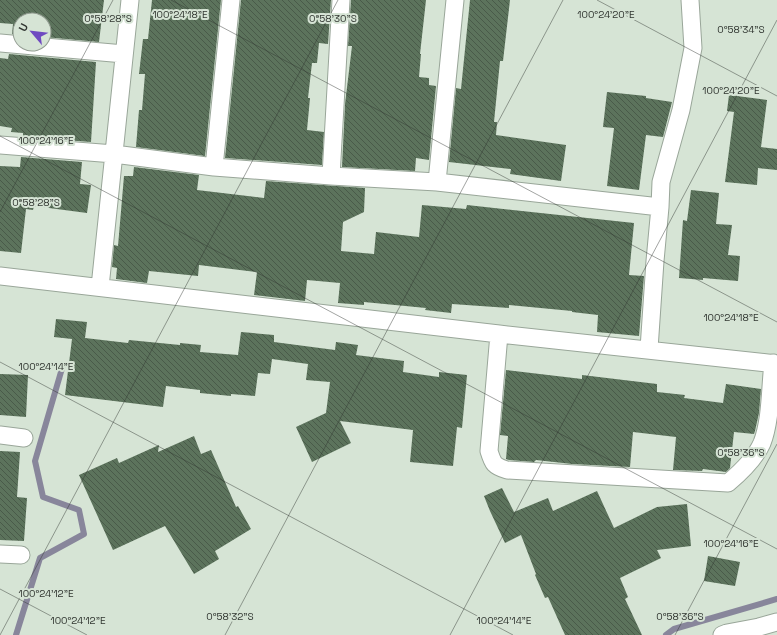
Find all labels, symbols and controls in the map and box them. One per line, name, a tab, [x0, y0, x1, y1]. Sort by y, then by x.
text: 100°24'18"E	[152, 8, 208, 21]
text: 100°24'20"E	[577, 8, 635, 21]
north arrow	[12, 12, 52, 52]
text: 0°58'28"S	[84, 12, 132, 25]
text: 0°58'30"S	[309, 12, 357, 25]
text: U	[15, 21, 31, 34]
text: 0°58'34"S	[717, 23, 765, 36]
text: 100°24'20"E	[702, 84, 760, 97]
text: 100°24'16"E	[18, 134, 74, 147]
text: 0°58'28"S	[12, 196, 60, 209]
text: 100°24'18"E	[703, 311, 759, 324]
text: 100°24'14"E	[19, 360, 74, 373]
text: 0°58'36"S	[717, 446, 765, 459]
text: 100°24'16"E	[703, 537, 759, 550]
text: 100°24'12"E	[18, 587, 74, 600]
text: 0°58'32"S	[206, 610, 254, 623]
text: 0°58'36"S	[656, 610, 704, 623]
text: 100°24'12"E	[50, 614, 106, 627]
text: 100°24'14"E	[477, 614, 532, 627]

